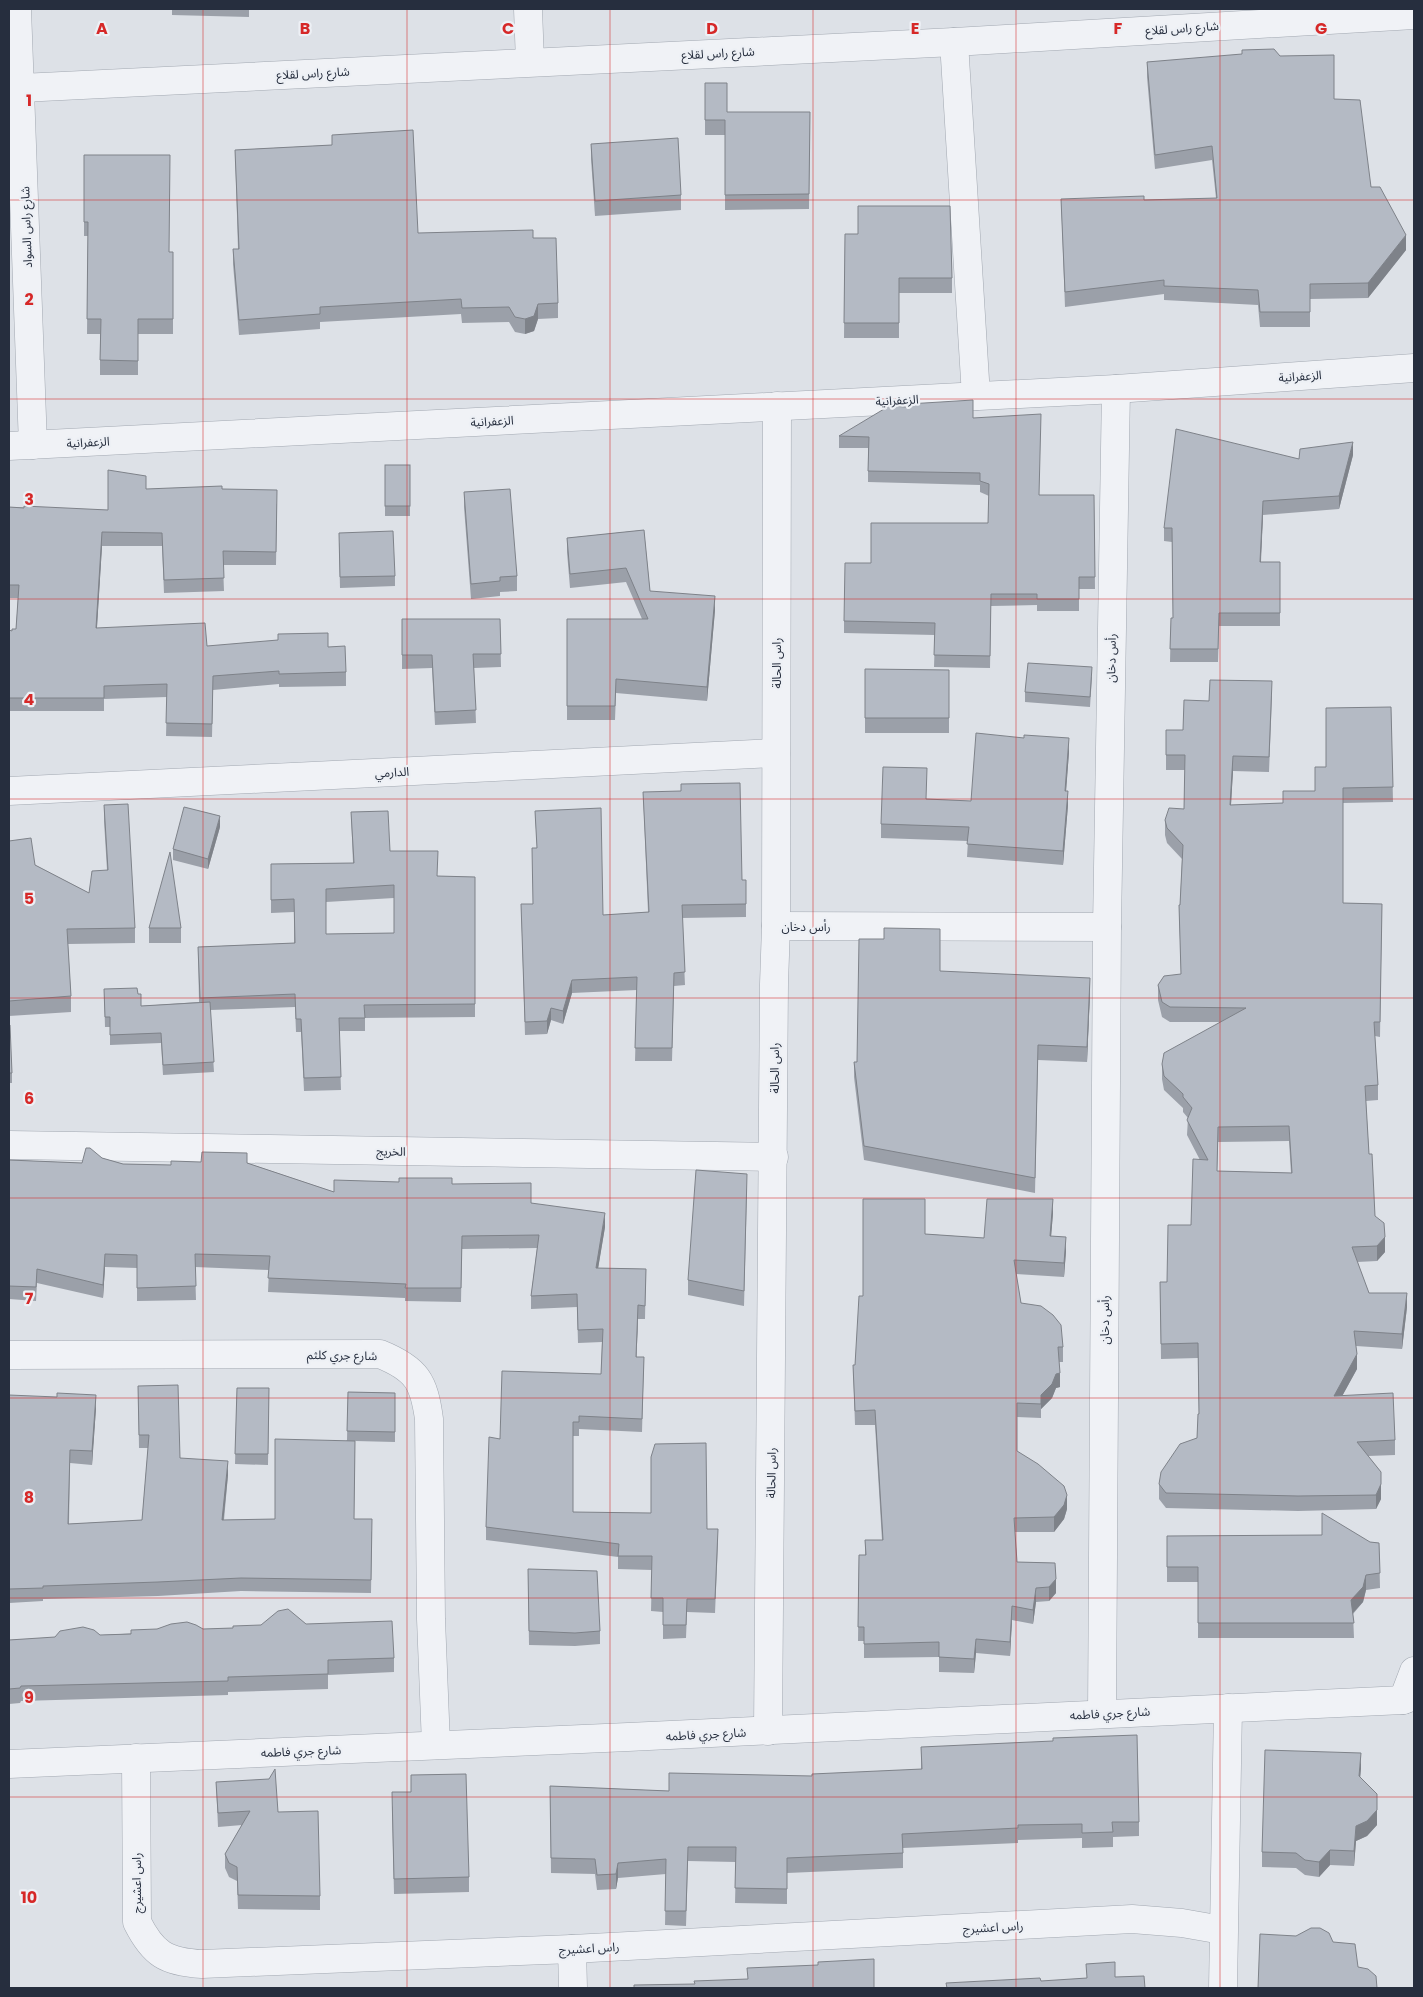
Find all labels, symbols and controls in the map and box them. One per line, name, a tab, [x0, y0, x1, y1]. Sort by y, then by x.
text: A	[96, 17, 108, 40]
text: B	[300, 17, 310, 40]
text: C	[502, 17, 514, 40]
text: D	[706, 17, 718, 40]
text: E	[911, 17, 919, 40]
text: F	[1114, 17, 1123, 40]
street label: شارع راس لقلاع	[1145, 17, 1219, 40]
text: G	[1315, 17, 1327, 40]
street label: شارع راس لقلاع	[681, 43, 755, 64]
street label: شارع راس لقلاع	[276, 63, 350, 84]
text: 1	[26, 89, 32, 112]
street label: شارع راس السواد	[16, 186, 37, 268]
text: 2	[24, 288, 34, 311]
street label: الزعفرانية	[1278, 366, 1322, 386]
street label: الزعفرانية	[875, 390, 919, 410]
street label: الزعفرانية	[470, 411, 514, 431]
street label: الزعفرانية	[66, 432, 110, 452]
text: 3	[24, 488, 34, 511]
street label: رأس دخان	[1102, 633, 1120, 683]
street label: راس الحالة	[768, 638, 785, 688]
text: 4	[24, 688, 35, 711]
street label: الدارمي	[374, 763, 410, 783]
text: 5	[24, 887, 34, 910]
street label: رأس دخان	[781, 918, 831, 935]
street label: راس الحالة	[766, 1043, 783, 1093]
text: 6	[24, 1087, 34, 1110]
street label: الخريج	[376, 1142, 406, 1161]
text: 7	[25, 1287, 34, 1310]
street label: رأس دخان	[1096, 1295, 1113, 1345]
street label: شارع جري كلثم	[307, 1346, 377, 1366]
street label: راس الحالة	[762, 1447, 780, 1499]
text: 8	[24, 1486, 34, 1509]
text: 9	[24, 1686, 34, 1709]
street label: شارع جري فاطمه	[1069, 1702, 1151, 1725]
street label: شارع جري فاطمه	[665, 1723, 747, 1746]
street label: شارع جري فاطمه	[260, 1741, 342, 1763]
street label: راس اعشيرج	[128, 1853, 146, 1913]
text: 10	[21, 1886, 37, 1909]
street label: راس اعشيرج	[962, 1917, 1024, 1938]
street label: راس اعشيرج	[558, 1938, 620, 1959]

